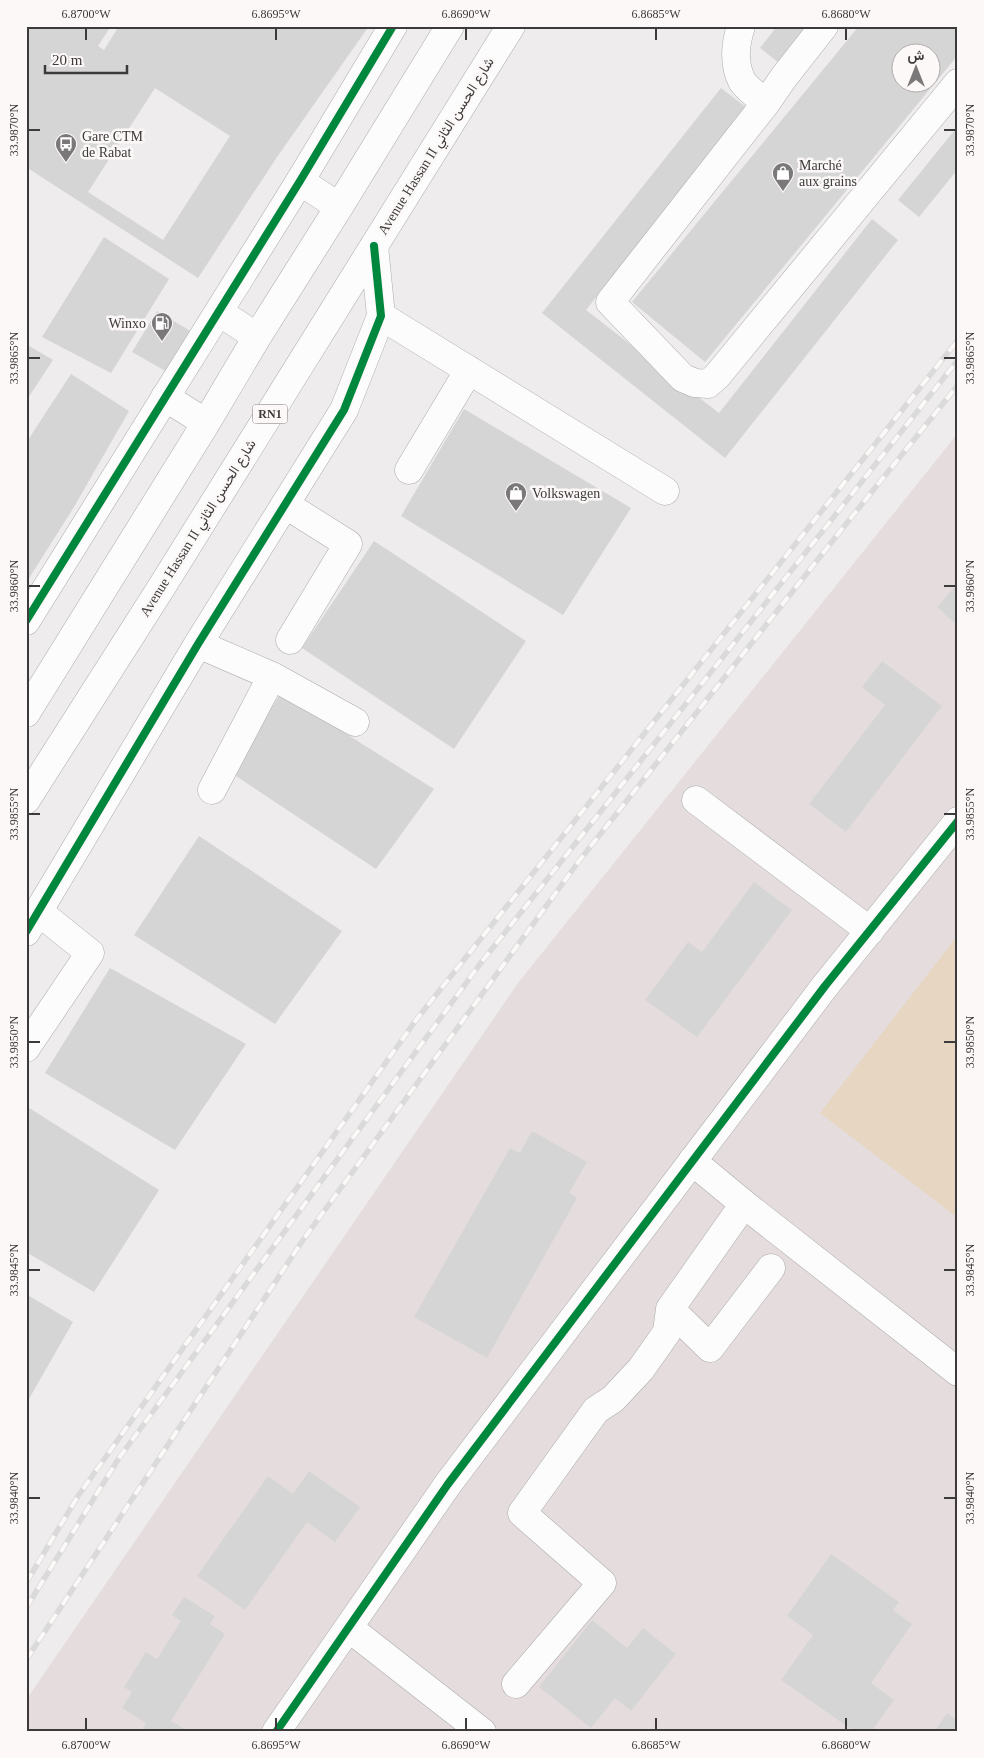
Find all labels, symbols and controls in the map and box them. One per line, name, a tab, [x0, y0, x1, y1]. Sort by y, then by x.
text: 6.8700°W	[61, 7, 111, 21]
text: 6.8695°W	[251, 7, 301, 21]
text: 6.8690°W	[441, 7, 491, 21]
text: 6.8685°W	[631, 7, 681, 21]
text: 6.8680°W	[821, 7, 871, 21]
scale bar	[45, 42, 128, 74]
north arrow	[892, 42, 942, 92]
text: ش	[908, 48, 925, 64]
text: 20 m	[52, 52, 83, 68]
street label: Avenue Hassan II شارع الحسن الثاني	[375, 55, 500, 239]
text: 33.9870°N	[7, 103, 21, 156]
text: 33.9870°N	[963, 103, 977, 156]
place label: Gare CTM de Rabat	[82, 129, 144, 160]
bus stop icon: Gare CTM de Rabat	[54, 132, 78, 163]
place label: Marché aux grains	[799, 158, 857, 189]
shop icon: Marché aux grains	[771, 161, 795, 192]
fuel station icon: Winxo	[150, 311, 174, 342]
place label: Winxo	[108, 316, 146, 331]
text: 33.9865°N	[7, 331, 21, 384]
text: 33.9865°N	[963, 331, 977, 384]
road number: RN1	[252, 404, 288, 424]
street label: Avenue Hassan II شارع الحسن الثاني	[137, 437, 262, 621]
shop icon: Volkswagen	[504, 481, 528, 512]
place label: Volkswagen	[532, 486, 600, 501]
text: 33.9860°N	[7, 559, 21, 612]
text: 33.9860°N	[963, 559, 977, 612]
text: 33.9855°N	[7, 787, 21, 840]
text: 33.9855°N	[963, 787, 977, 840]
text: 33.9850°N	[7, 1015, 21, 1068]
text: 33.9850°N	[963, 1015, 977, 1068]
text: 33.9845°N	[7, 1243, 21, 1296]
text: 33.9845°N	[963, 1243, 977, 1296]
text: 33.9840°N	[7, 1471, 21, 1524]
text: 33.9840°N	[963, 1471, 977, 1524]
text: 6.8700°W	[61, 1738, 111, 1752]
text: 6.8695°W	[251, 1738, 301, 1752]
text: 6.8690°W	[441, 1738, 491, 1752]
text: 6.8685°W	[631, 1738, 681, 1752]
text: 6.8680°W	[821, 1738, 871, 1752]

